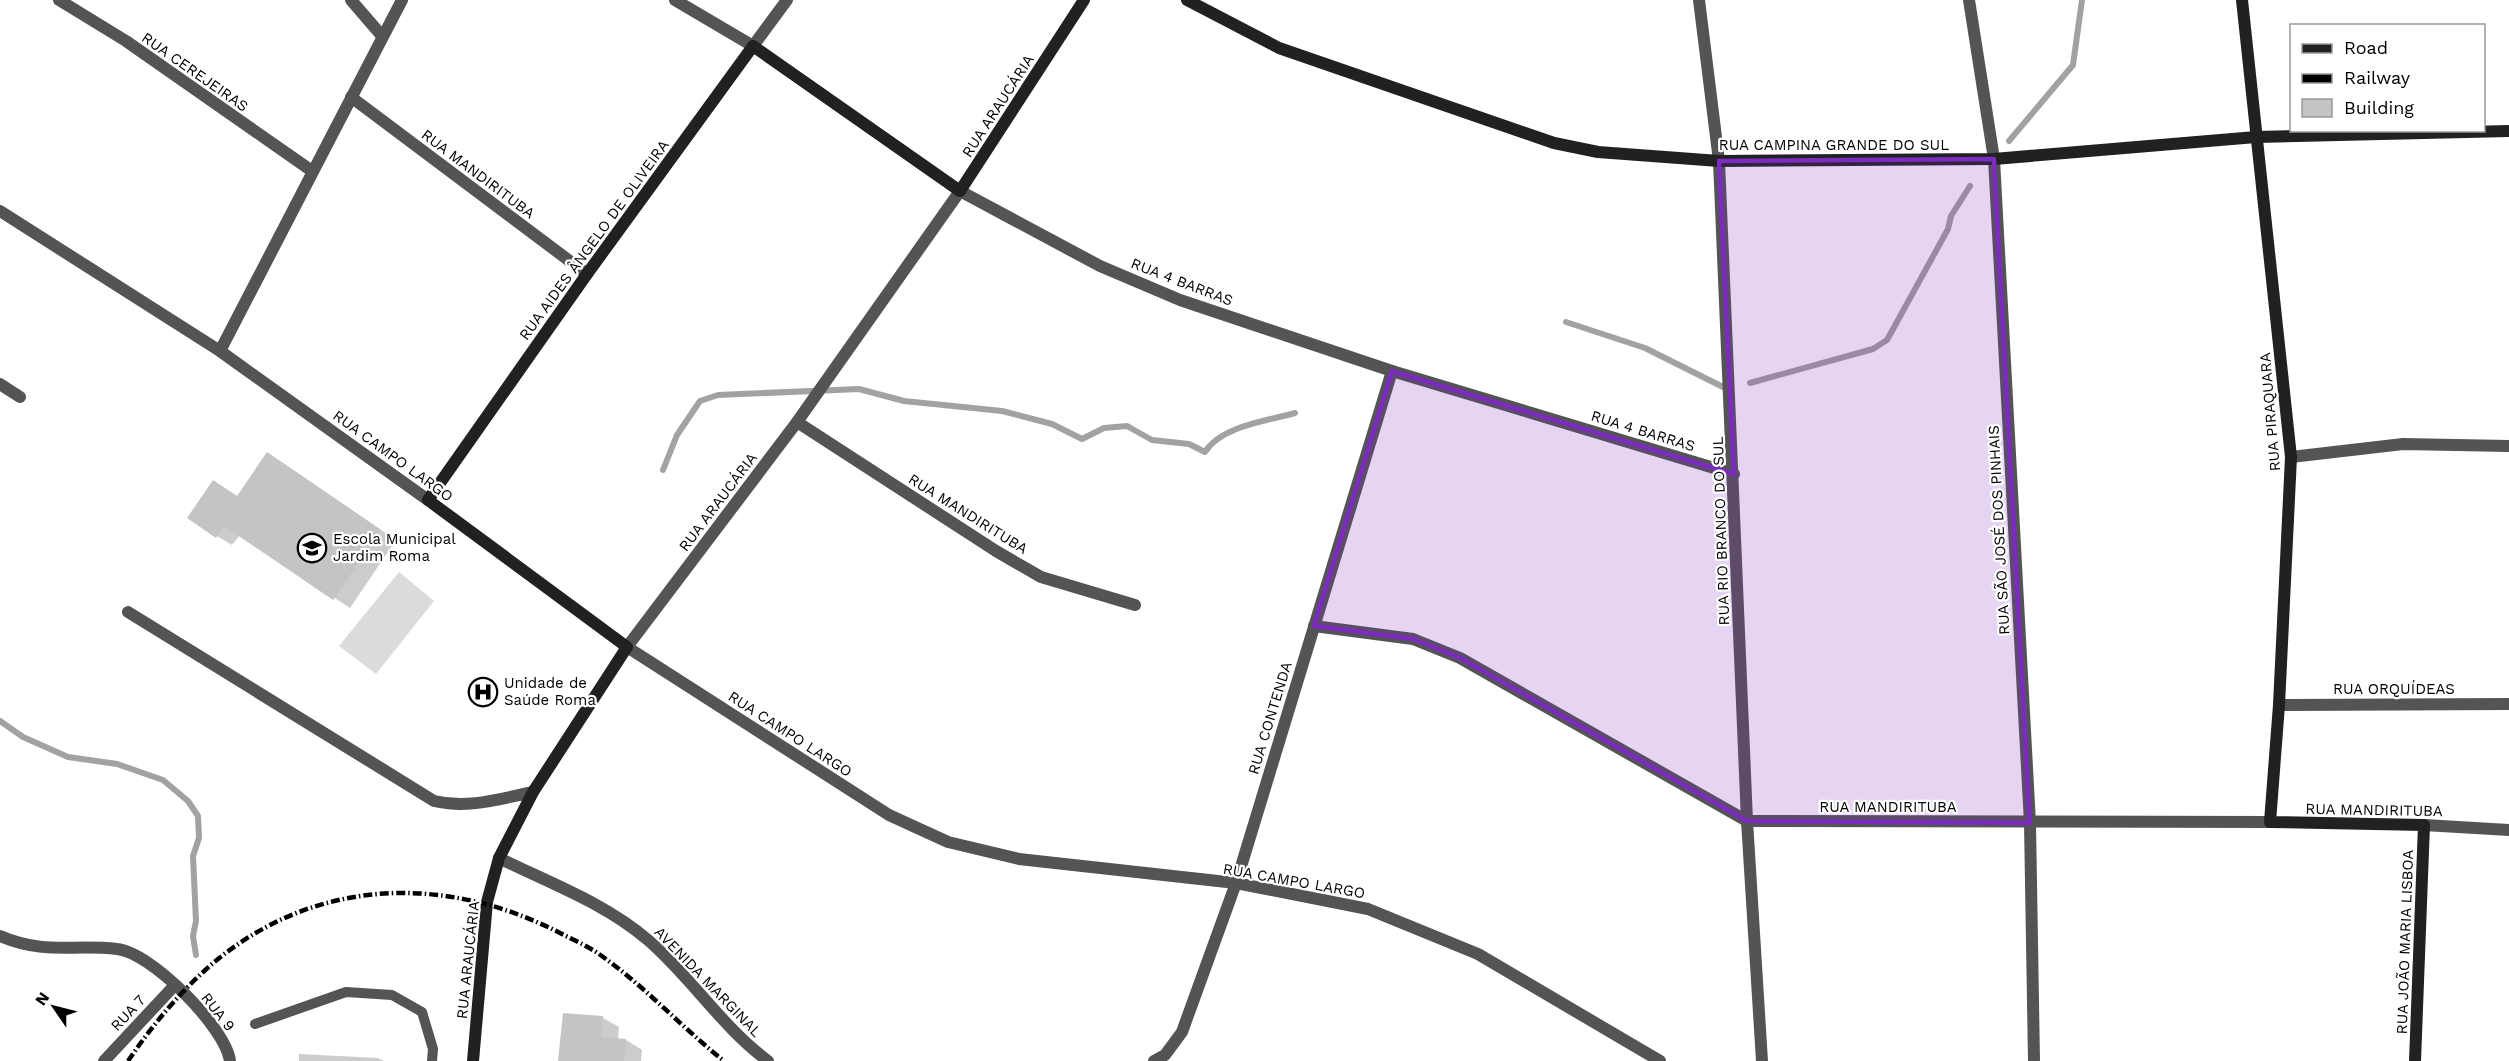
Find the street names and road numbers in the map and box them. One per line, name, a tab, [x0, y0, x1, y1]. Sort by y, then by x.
street label: RUA CEREJEIRAS	[138, 29, 252, 115]
street label: RUA ARAUCÁRIA	[958, 51, 1038, 161]
street label: RUA MANDIRITUBA	[418, 126, 538, 223]
street label: RUA AIDES ÂNGELO DE OLIVEIRA	[515, 136, 673, 344]
street label: RUA CAMPINA GRANDE DO SUL	[1719, 136, 1949, 154]
street label: RUA 4 BARRAS	[1128, 254, 1236, 310]
street label: RUA PIRAQUARA	[2256, 352, 2284, 472]
street label: RUA CAMPO LARGO	[329, 406, 457, 506]
street label: RUA 4 BARRAS	[1589, 407, 1697, 455]
street label: RUA SÃO JOSÉ DOS PINHAIS	[1985, 425, 2013, 635]
street label: RUA RIO BRANCO DO SUL	[1709, 436, 1733, 626]
street label: RUA ARAUCÁRIA	[675, 449, 761, 555]
street label: RUA MANDIRITUBA	[905, 470, 1031, 558]
street label: RUA CONTENDA	[1244, 659, 1296, 777]
street label: RUA ORQUÍDEAS	[2333, 680, 2455, 698]
street label: RUA CAMPO LARGO	[725, 687, 855, 781]
street label: RUA MANDIRITUBA	[1819, 798, 1957, 816]
street label: RUA MANDIRITUBA	[2305, 800, 2443, 820]
street label: RUA JOÃO MARIA LISBOA	[2393, 849, 2417, 1035]
street label: RUA CAMPO LARGO	[1222, 860, 1366, 902]
street label: RUA ARAUCÁRIA	[453, 900, 483, 1020]
street label: AVENIDA MARGINAL	[651, 923, 765, 1041]
street label: RUA 9	[197, 989, 239, 1035]
street label: RUA 7	[107, 991, 149, 1035]

